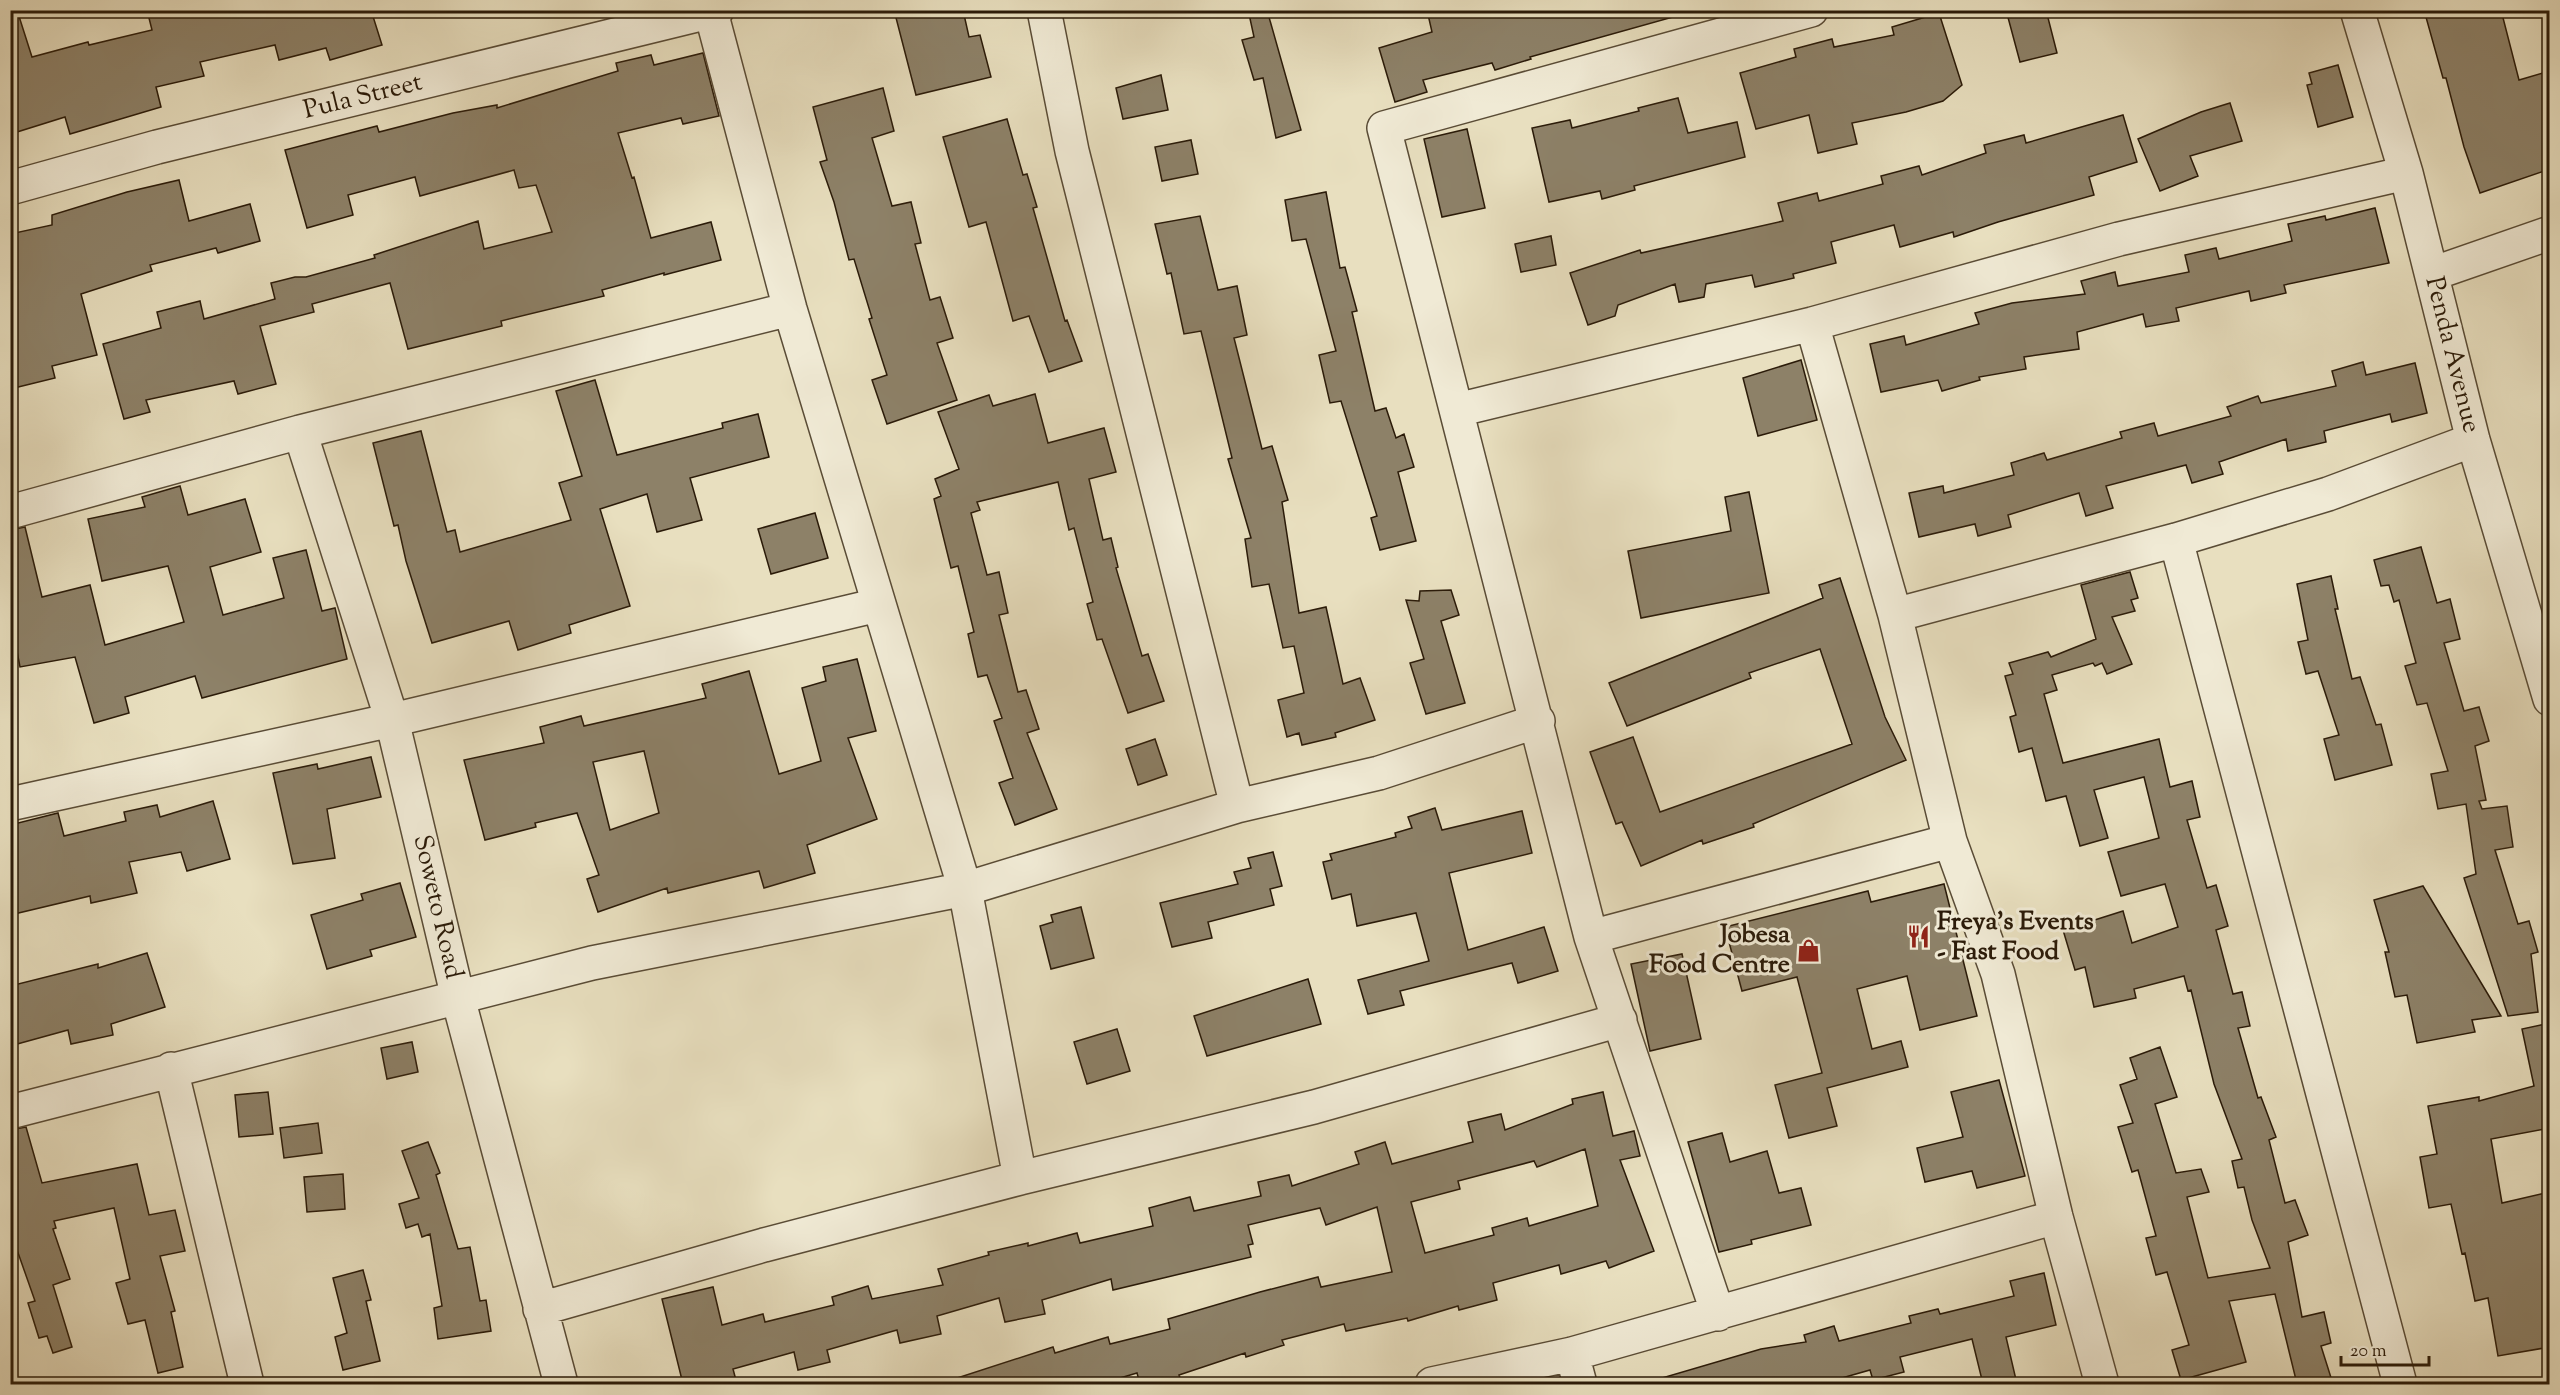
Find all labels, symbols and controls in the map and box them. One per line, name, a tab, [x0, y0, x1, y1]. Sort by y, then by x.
street label: Pula Street	[300, 64, 426, 130]
street label: Penda Avenue	[2415, 273, 2489, 437]
street label: Soweto Road	[402, 831, 472, 983]
place label: Freya's Events - Fast Food	[1937, 904, 2094, 971]
place label: Jobesa Food Centre	[1649, 917, 1790, 984]
restaurant icon: Freya's Events - Fast Food	[1906, 924, 1932, 950]
shop icon: Jobesa Food Centre	[1795, 937, 1821, 963]
scale bar	[2341, 1329, 2430, 1367]
text: 20 m	[2350, 1339, 2387, 1365]

